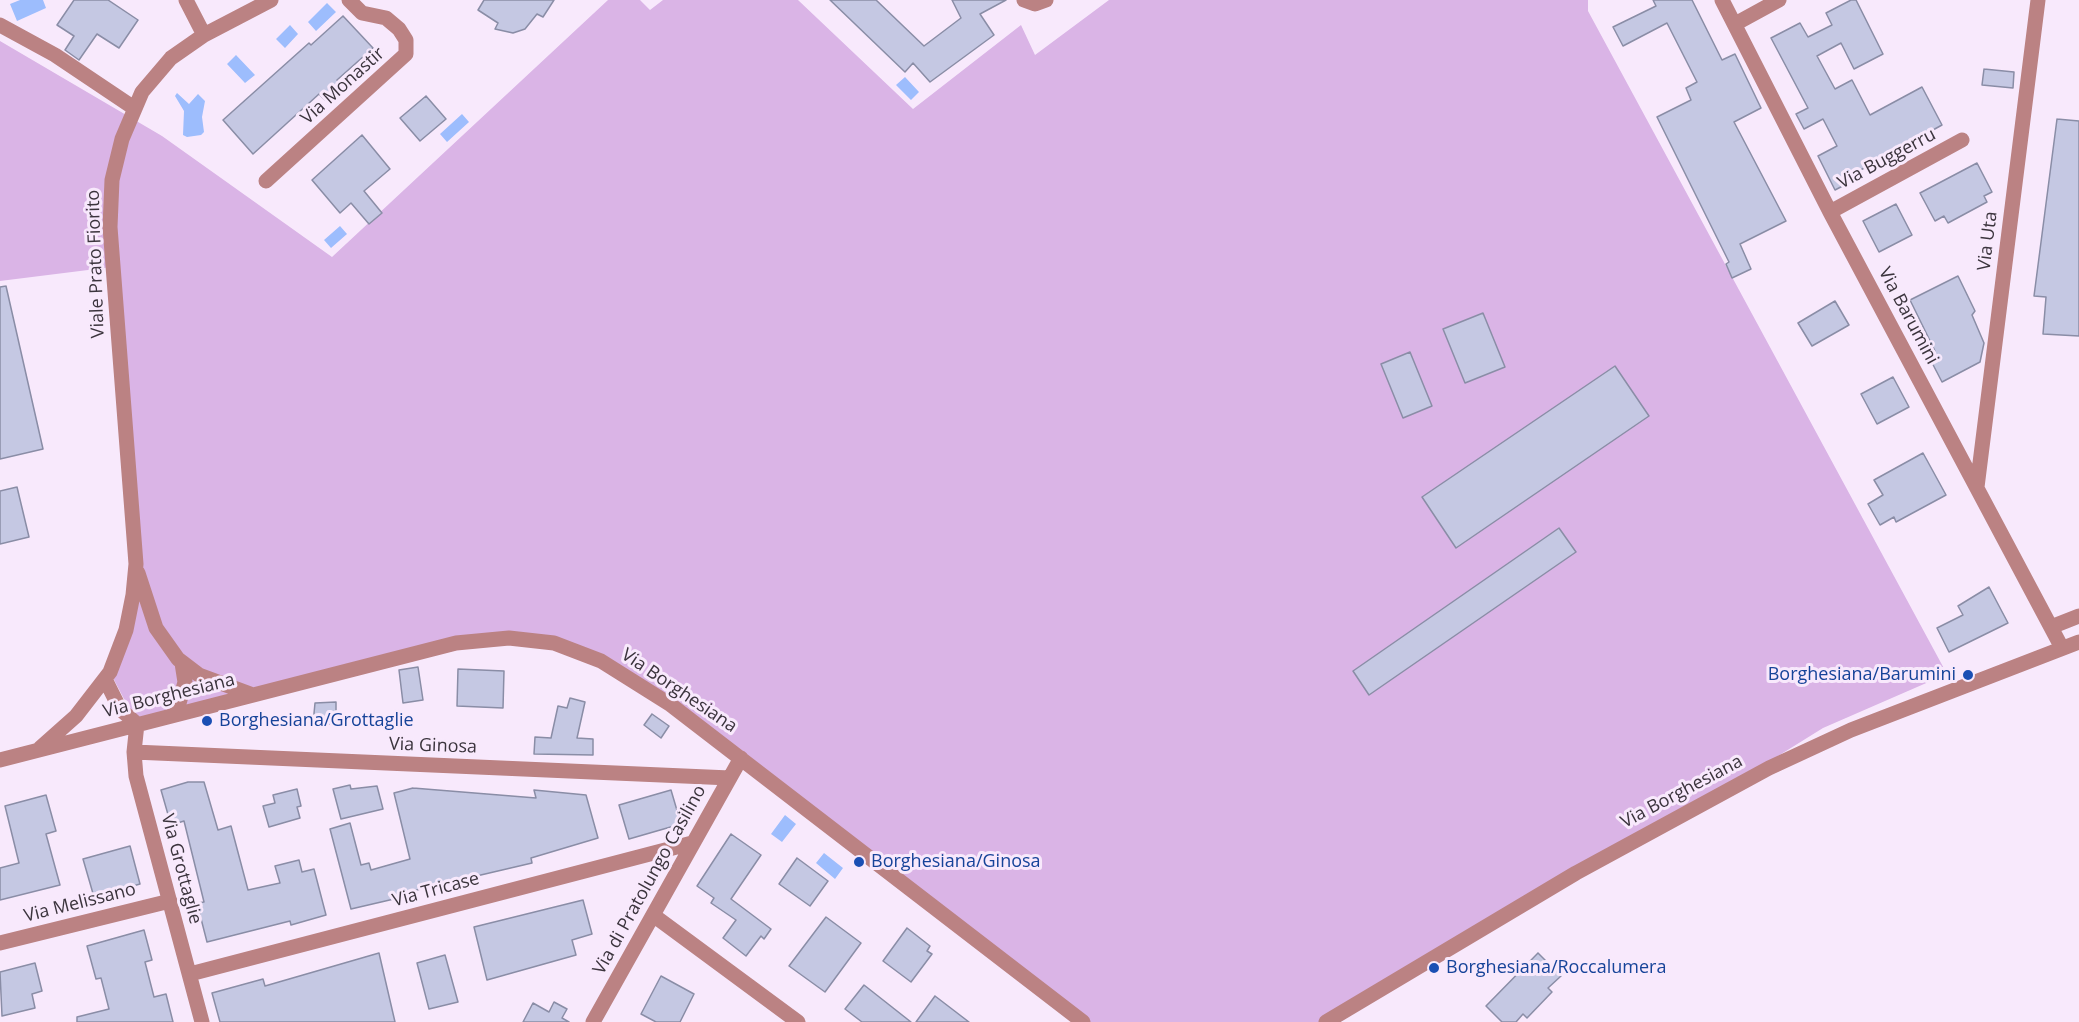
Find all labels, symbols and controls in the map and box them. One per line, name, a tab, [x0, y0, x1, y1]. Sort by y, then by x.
street label: Via Monastir	[297, 43, 389, 129]
street label: Via Buggerru	[1834, 124, 1940, 194]
street label: Viale Prato Fiorito	[83, 189, 109, 339]
street label: Via Uta	[1974, 210, 2002, 272]
street label: Via Barumini	[1873, 264, 1943, 368]
street label: Via Borghesiana	[617, 644, 741, 738]
place label: Borghesiana/Barumini	[1768, 664, 1956, 686]
marker: Borghesiana/Barumini	[1961, 668, 1975, 682]
street label: Via Borghesiana	[101, 669, 237, 723]
place label: Borghesiana/Grottaglie	[219, 710, 414, 732]
marker: Borghesiana/Grottaglie	[200, 714, 214, 728]
street label: Via Ginosa	[389, 734, 477, 758]
street label: Via Borghesiana	[1617, 751, 1747, 833]
street label: Via di Pratolungo Casilino	[589, 782, 711, 978]
street label: Via Grottaglie	[156, 812, 206, 926]
place label: Borghesiana/Ginosa	[871, 851, 1041, 873]
marker: Borghesiana/Ginosa	[852, 855, 866, 869]
street label: Via Tricase	[390, 868, 482, 912]
street label: Via Melissano	[22, 879, 138, 927]
place label: Borghesiana/Roccalumera	[1446, 957, 1666, 979]
marker: Borghesiana/Roccalumera	[1427, 961, 1441, 975]

